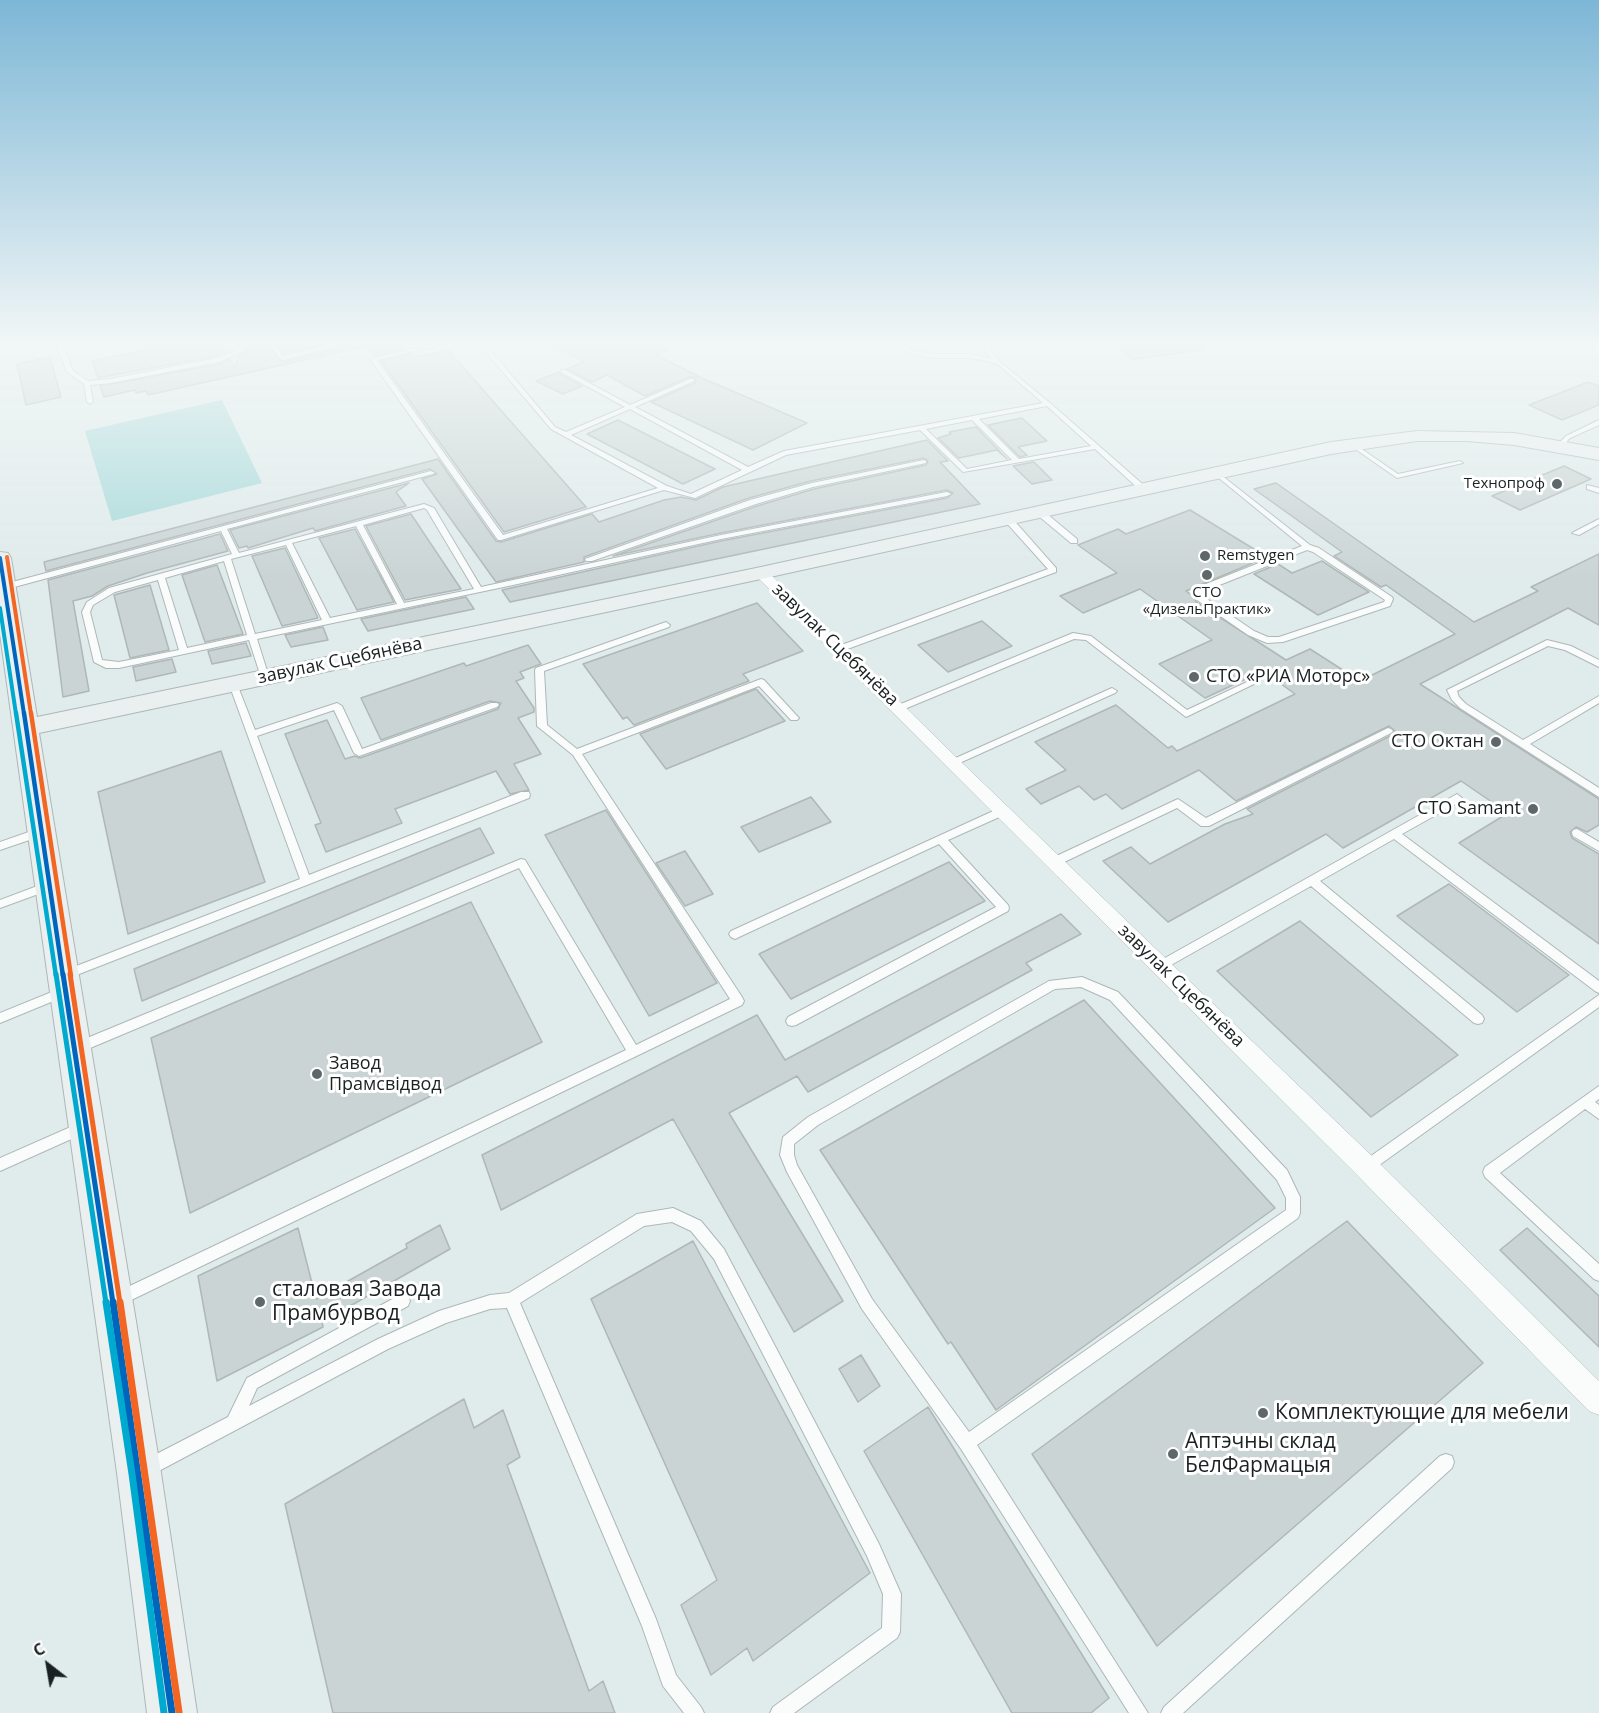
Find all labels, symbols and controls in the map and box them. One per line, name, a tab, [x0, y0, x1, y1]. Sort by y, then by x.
place label: Технопроф	[1464, 475, 1545, 493]
marker: Технопроф	[1550, 477, 1564, 491]
place label: Remstygen	[1217, 547, 1294, 565]
marker: Remstygen	[1198, 549, 1212, 563]
marker: СТО «ДизельПрактик»	[1200, 568, 1214, 582]
street label: завулак Сцебянёва	[767, 579, 903, 711]
place label: СТО «ДизельПрактик»	[1143, 584, 1271, 619]
street label: завулак Сцебянёва	[256, 633, 424, 689]
place label: СТО «РИА Моторс»	[1206, 666, 1370, 688]
marker: СТО «РИА Моторс»	[1187, 670, 1201, 684]
place label: СТО Октан	[1391, 731, 1484, 753]
marker: СТО Октан	[1489, 735, 1503, 749]
place label: СТО Samant	[1417, 798, 1521, 820]
marker: СТО Samant	[1526, 802, 1540, 816]
street label: завулак Сцебянёва	[1113, 920, 1249, 1052]
place label: Завод Прамсвідвод	[329, 1053, 442, 1096]
marker: Завод Прамсвідвод	[310, 1067, 324, 1081]
place label: сталовая Завода Прамбурвод	[272, 1277, 441, 1327]
marker: сталовая Завода Прамбурвод	[253, 1295, 267, 1309]
place label: Комплектующие для мебели	[1275, 1400, 1569, 1426]
marker: Комплектующие для мебели	[1256, 1406, 1270, 1420]
place label: Аптэчны склад БелФармацыя	[1185, 1429, 1336, 1479]
marker: Аптэчны склад БелФармацыя	[1166, 1447, 1180, 1461]
north arrow	[18, 1635, 78, 1695]
text: С	[29, 1638, 49, 1662]

